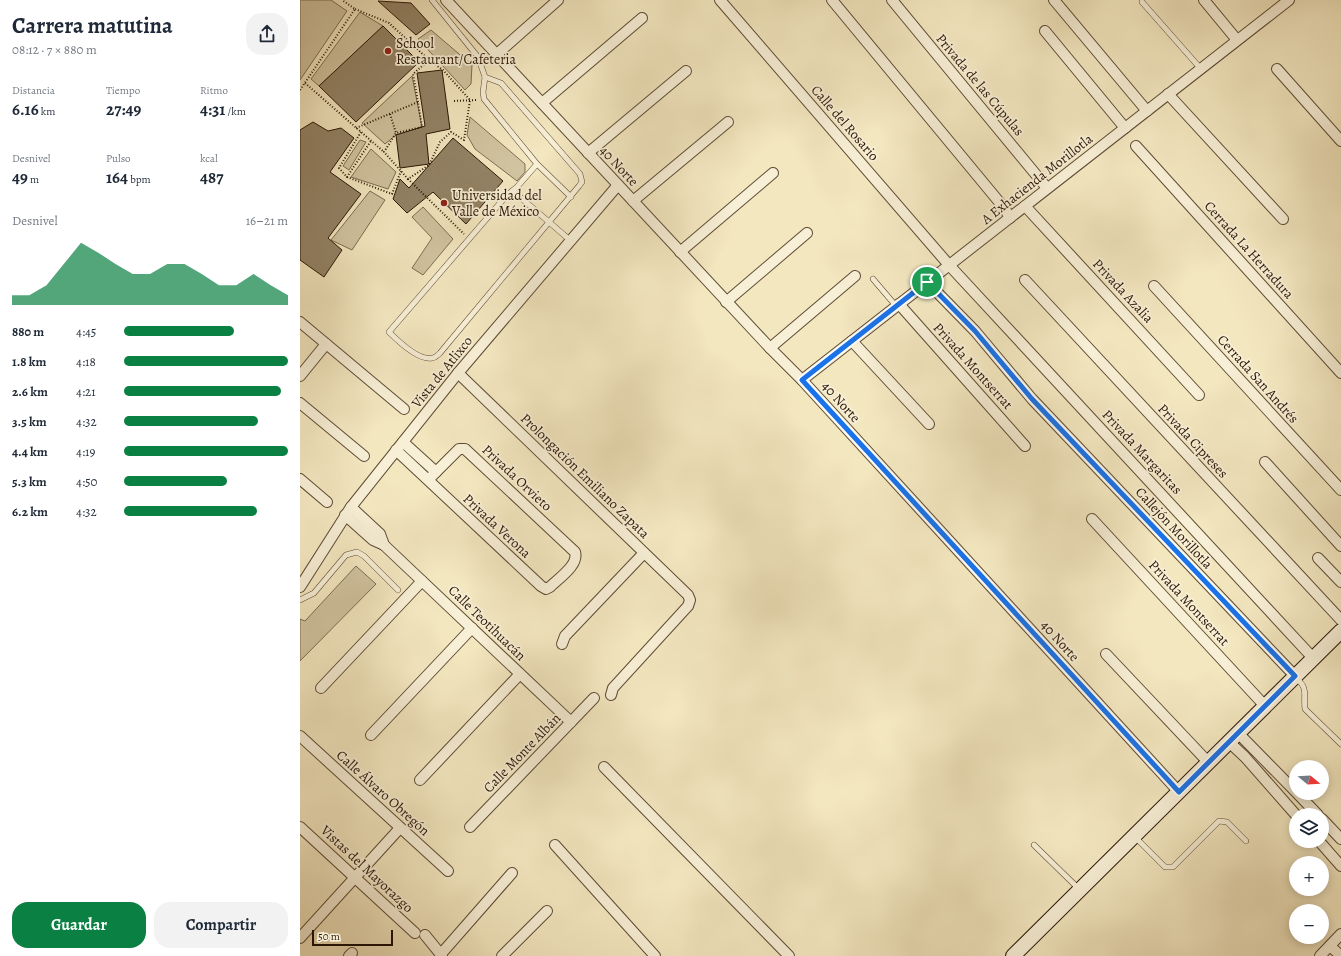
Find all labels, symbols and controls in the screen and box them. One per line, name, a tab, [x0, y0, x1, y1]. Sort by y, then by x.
text: Carrera matutina	[12, 11, 173, 41]
button: share	[246, 13, 288, 55]
street label: Privada de las Cúpulas	[932, 30, 1028, 140]
place label: School Restaurant/Cafeteria	[396, 34, 517, 69]
text: 08:12 · 7 × 880 m	[12, 41, 97, 58]
marker: School Restaurant/Cafeteria	[383, 46, 393, 56]
street label: Calle del Rosario	[807, 81, 883, 165]
text: Distancia	[12, 83, 55, 98]
text: Tiempo	[106, 83, 140, 98]
text: Ritmo	[200, 83, 228, 98]
text: 6.16	[12, 98, 39, 121]
text: 27:49	[106, 98, 141, 121]
text: 4:31	[200, 98, 225, 121]
text: km	[39, 104, 55, 119]
text: /km	[225, 104, 246, 119]
street label: A Exhacienda Morillotla	[976, 129, 1097, 229]
street label: 40 Norte	[595, 141, 643, 191]
text: Desnivel	[12, 151, 51, 166]
text: Pulso	[106, 151, 131, 166]
text: kcal	[200, 151, 218, 166]
text: 49	[12, 166, 28, 189]
text: 164	[106, 166, 128, 189]
text: 487	[200, 166, 223, 189]
text: m	[28, 172, 39, 187]
text: bpm	[128, 172, 151, 187]
place label: Universidad del Valle de México	[451, 186, 542, 221]
street label: Cerrada La Herradura	[1200, 197, 1298, 303]
marker: Universidad del Valle de México	[439, 198, 449, 208]
text: Desnivel	[12, 212, 58, 229]
text: 16–21 m	[246, 212, 288, 229]
street label: Privada Azalia	[1088, 255, 1158, 328]
pin	[910, 265, 944, 299]
icon: arrive	[916, 271, 938, 293]
street label: Privada Montserrat	[929, 319, 1017, 414]
text: 880 m	[12, 323, 44, 340]
text: 4:45	[76, 323, 96, 340]
street label: Cerrada San Andrés	[1213, 331, 1303, 427]
street label: Vista de Atlixco	[407, 332, 477, 413]
text: 1.8 km	[12, 353, 46, 370]
text: 4:18	[76, 353, 96, 370]
street label: 40 Norte	[817, 377, 865, 427]
text: 2.6 km	[12, 383, 48, 400]
text: 4:21	[76, 383, 96, 400]
street label: Privada Cipreses	[1154, 400, 1232, 482]
street label: Privada Margaritas	[1098, 406, 1186, 498]
street label: Prolongación Emiliano Zapata	[516, 409, 654, 543]
text: 3.5 km	[12, 413, 47, 430]
text: 4:32	[76, 413, 97, 430]
street label: Privada Orvieto	[478, 441, 556, 515]
text: 4.4 km	[12, 443, 48, 460]
text: 4:19	[76, 443, 95, 460]
text: 5.3 km	[12, 473, 47, 490]
text: 4:50	[76, 473, 98, 490]
street label: Callejón Morillotla	[1131, 483, 1217, 573]
street label: Privada Verona	[459, 490, 535, 563]
text: 6.2 km	[12, 503, 48, 520]
text: 4:32	[76, 503, 97, 520]
street label: Privada Montserrat	[1144, 556, 1234, 650]
street label: Calle Teotihuacán	[444, 581, 530, 665]
street label: 40 Norte	[1036, 616, 1084, 666]
street label: Calle Monte Albán	[479, 709, 565, 797]
street label: Calle Álvaro Obregón	[332, 746, 434, 840]
north arrow	[1289, 760, 1329, 800]
map controls	[1289, 760, 1329, 944]
button: layers	[1289, 808, 1329, 848]
street label: Vistas del Mayorazgo	[316, 820, 417, 917]
button: +	[1289, 856, 1329, 896]
button: Guardar	[12, 902, 146, 948]
button: Compartir	[154, 902, 288, 948]
button: −	[1289, 904, 1329, 944]
scale bar	[312, 928, 393, 947]
text: 50 m	[318, 929, 340, 944]

